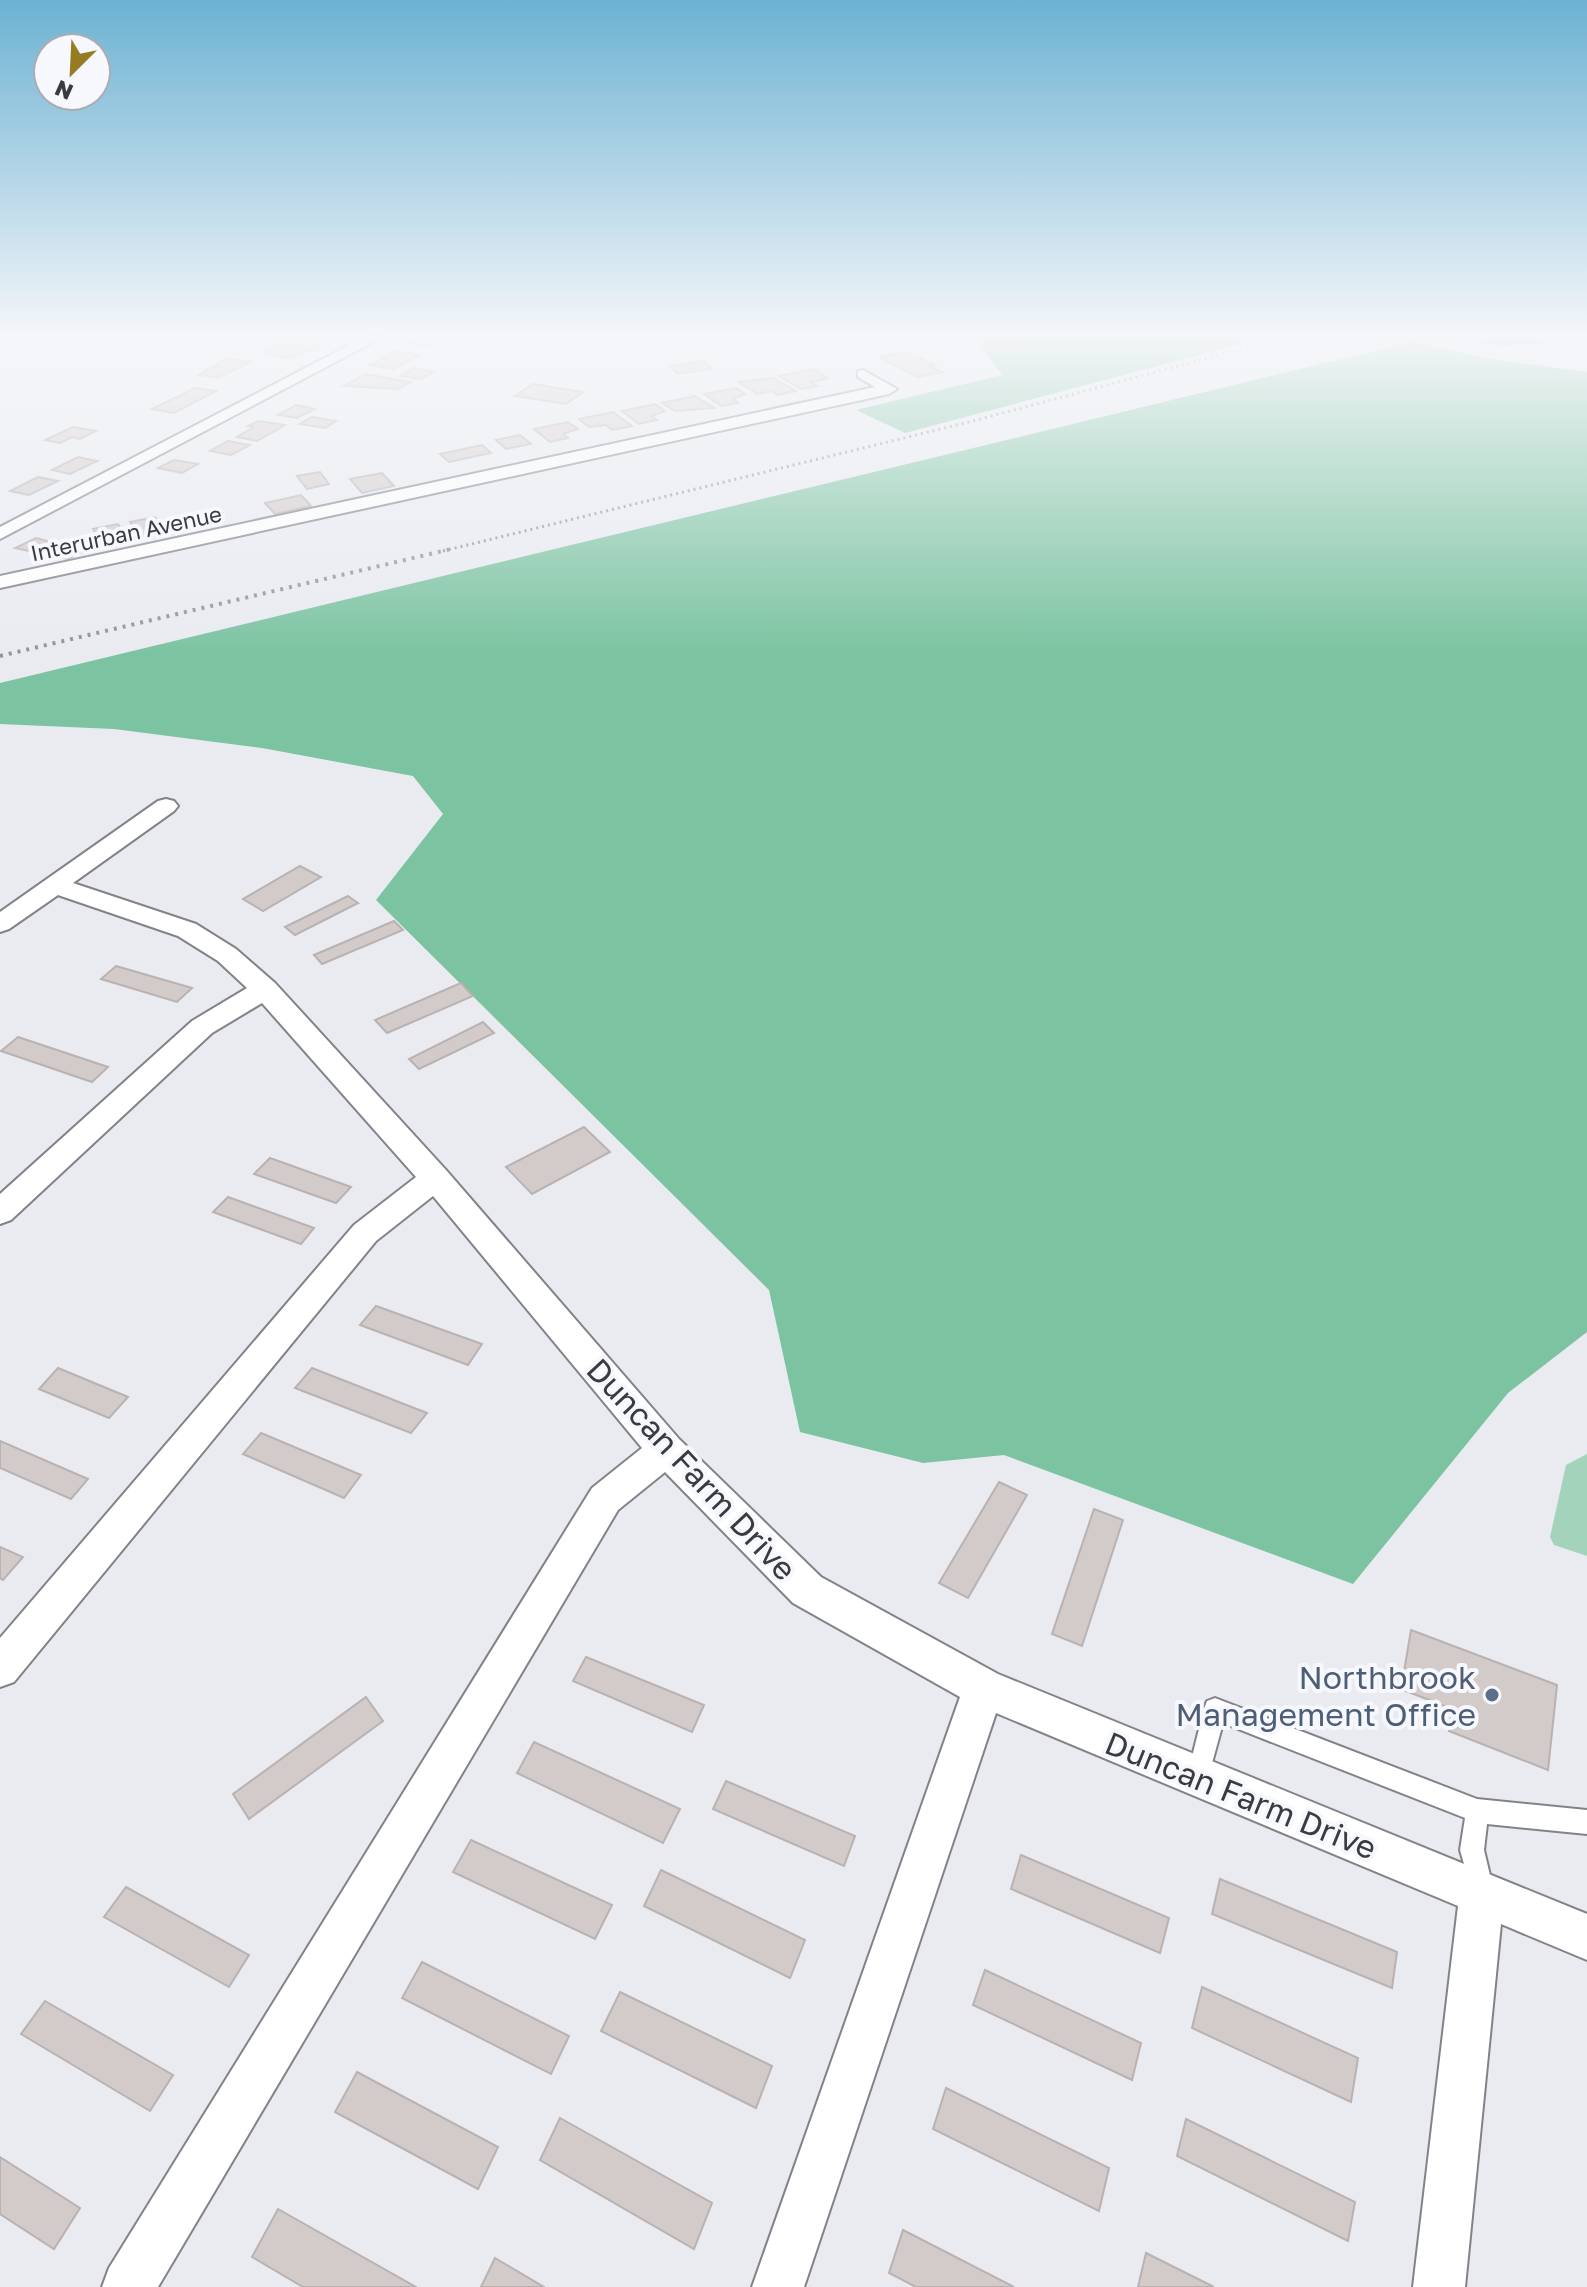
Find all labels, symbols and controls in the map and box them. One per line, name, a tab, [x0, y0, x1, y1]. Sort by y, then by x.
north arrow	[32, 32, 112, 112]
text: N	[51, 75, 77, 106]
street label: Interurban Avenue	[28, 500, 224, 566]
street label: Duncan Farm Drive	[579, 1350, 805, 1588]
place label: Northbrook Management Office	[1175, 1658, 1476, 1733]
marker: Northbrook Management Office	[1483, 1686, 1501, 1704]
street label: Duncan Farm Drive	[1100, 1723, 1382, 1867]

